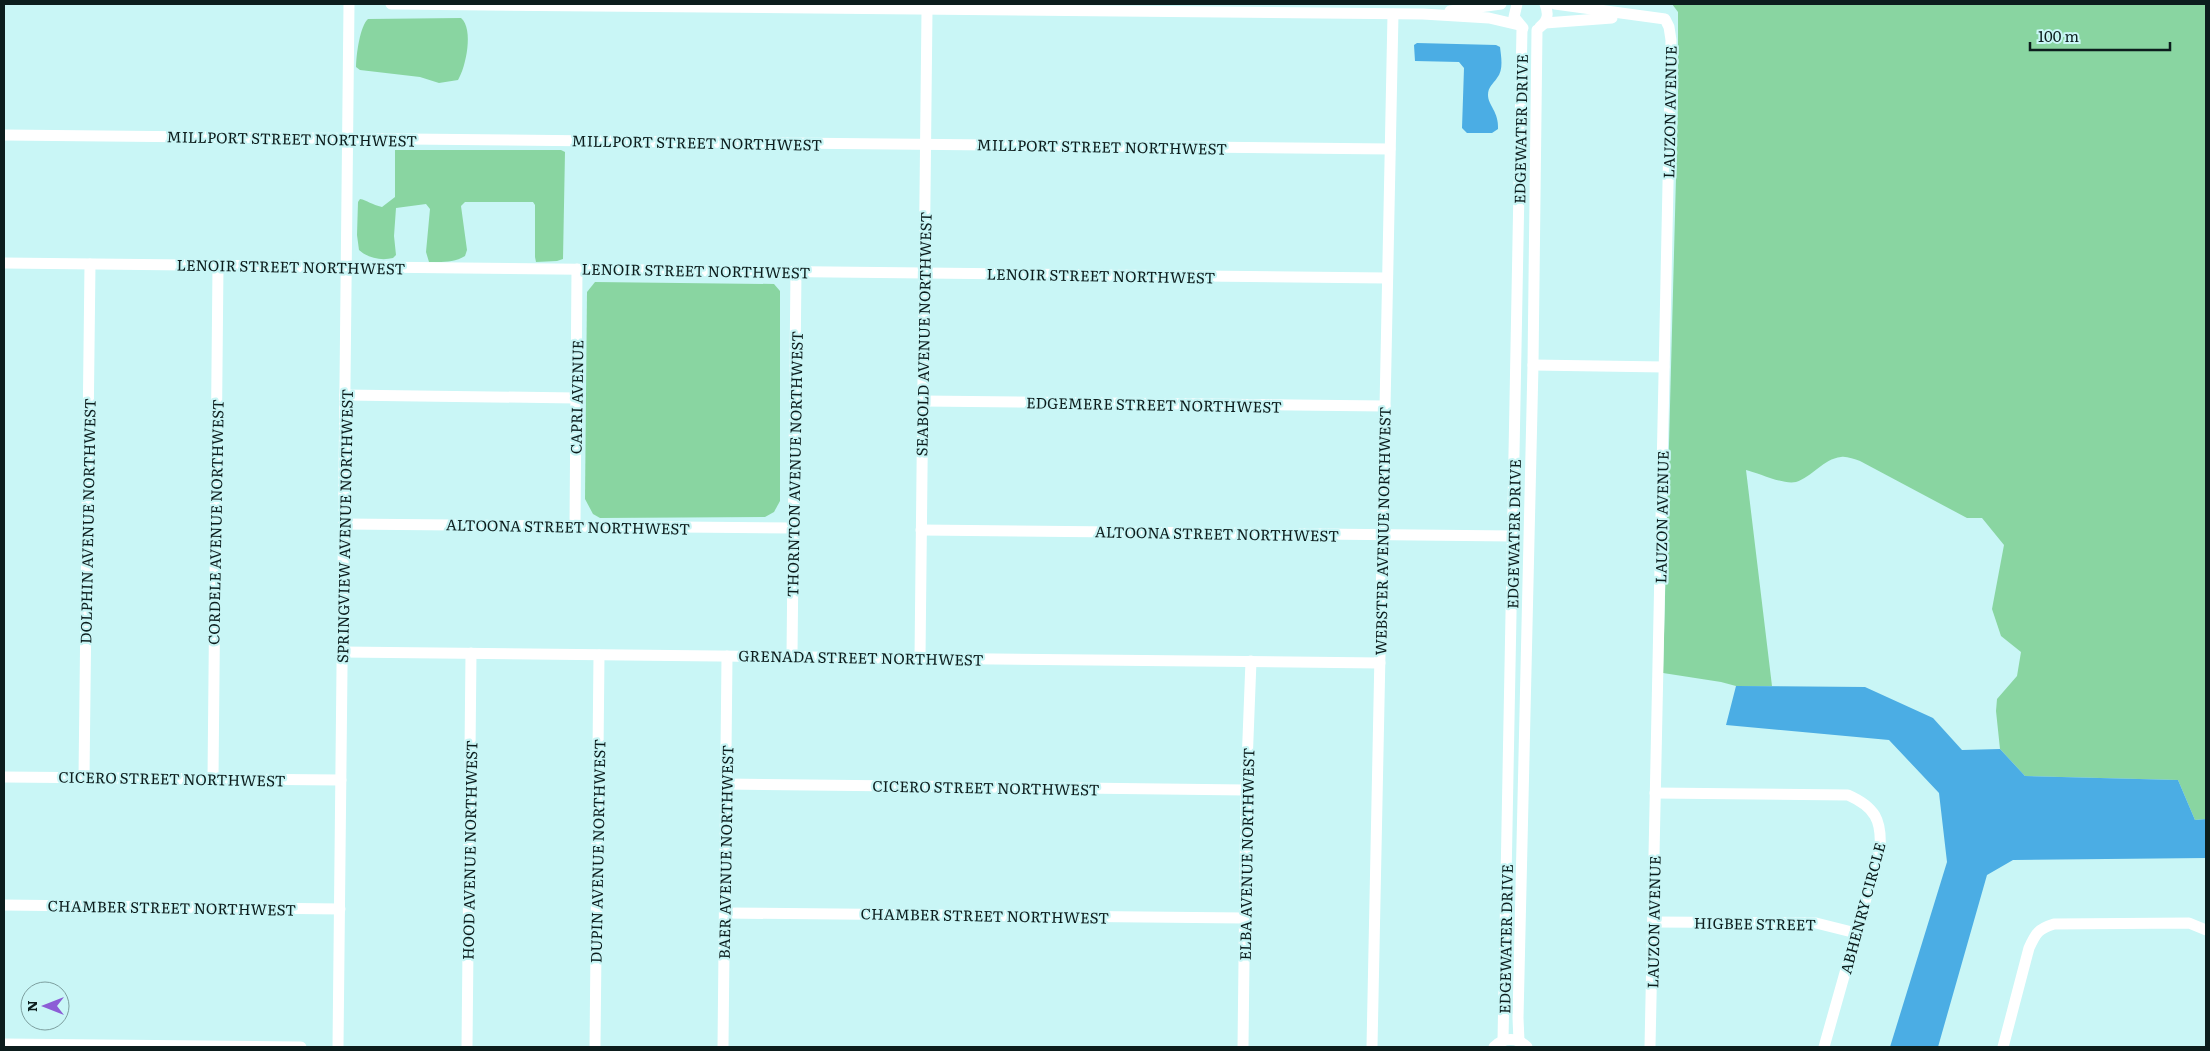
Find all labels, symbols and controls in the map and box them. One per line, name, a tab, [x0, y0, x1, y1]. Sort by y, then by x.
scale bar	[2030, 20, 2170, 52]
text: 100 m	[2038, 24, 2079, 47]
street label: LAUZON AVENUE	[1656, 45, 1682, 179]
street label: EDGEWATER DRIVE	[1507, 54, 1533, 204]
street label: MILLPORT STREET NORTHWEST	[167, 124, 417, 152]
street label: MILLPORT STREET NORTHWEST	[572, 128, 822, 156]
street label: MILLPORT STREET NORTHWEST	[977, 132, 1227, 160]
street label: SEABOLD AVENUE NORTHWEST	[909, 211, 937, 457]
street label: LENOIR STREET NORTHWEST	[176, 253, 406, 279]
street label: LENOIR STREET NORTHWEST	[581, 257, 811, 283]
street label: LENOIR STREET NORTHWEST	[986, 262, 1216, 288]
street label: THORNTON AVENUE NORTHWEST	[780, 331, 808, 597]
street label: CAPRI AVENUE	[564, 340, 588, 454]
street label: SPRINGVIEW AVENUE NORTHWEST	[330, 389, 358, 663]
street label: EDGEMERE STREET NORTHWEST	[1026, 390, 1282, 418]
street label: DOLPHIN AVENUE NORTHWEST	[73, 398, 101, 644]
street label: CORDELE AVENUE NORTHWEST	[201, 399, 229, 645]
street label: WEBSTER AVENUE NORTHWEST	[1368, 406, 1396, 656]
street label: LAUZON AVENUE	[1648, 450, 1674, 584]
street label: EDGEWATER DRIVE	[1500, 459, 1526, 609]
street label: ALTOONA STREET NORTHWEST	[446, 512, 690, 540]
street label: ALTOONA STREET NORTHWEST	[1095, 519, 1339, 547]
street label: GRENADA STREET NORTHWEST	[738, 643, 984, 671]
street label: DUPIN AVENUE NORTHWEST	[584, 739, 610, 963]
street label: HOOD AVENUE NORTHWEST	[456, 740, 482, 960]
street label: BAER AVENUE NORTHWEST	[712, 745, 738, 959]
street label: ELBA AVENUE NORTHWEST	[1233, 747, 1259, 961]
street label: CICERO STREET NORTHWEST	[58, 765, 286, 791]
street label: CICERO STREET NORTHWEST	[872, 774, 1100, 800]
street label: ABHENRY CIRCLE	[1833, 840, 1891, 976]
street label: LAUZON AVENUE	[1640, 855, 1666, 989]
street label: EDGEWATER DRIVE	[1492, 864, 1518, 1014]
street label: CHAMBER STREET NORTHWEST	[48, 893, 296, 921]
street label: CHAMBER STREET NORTHWEST	[861, 901, 1109, 929]
street label: HIGBEE STREET	[1694, 910, 1816, 936]
north arrow	[20, 981, 70, 1031]
text: N	[21, 1000, 41, 1012]

